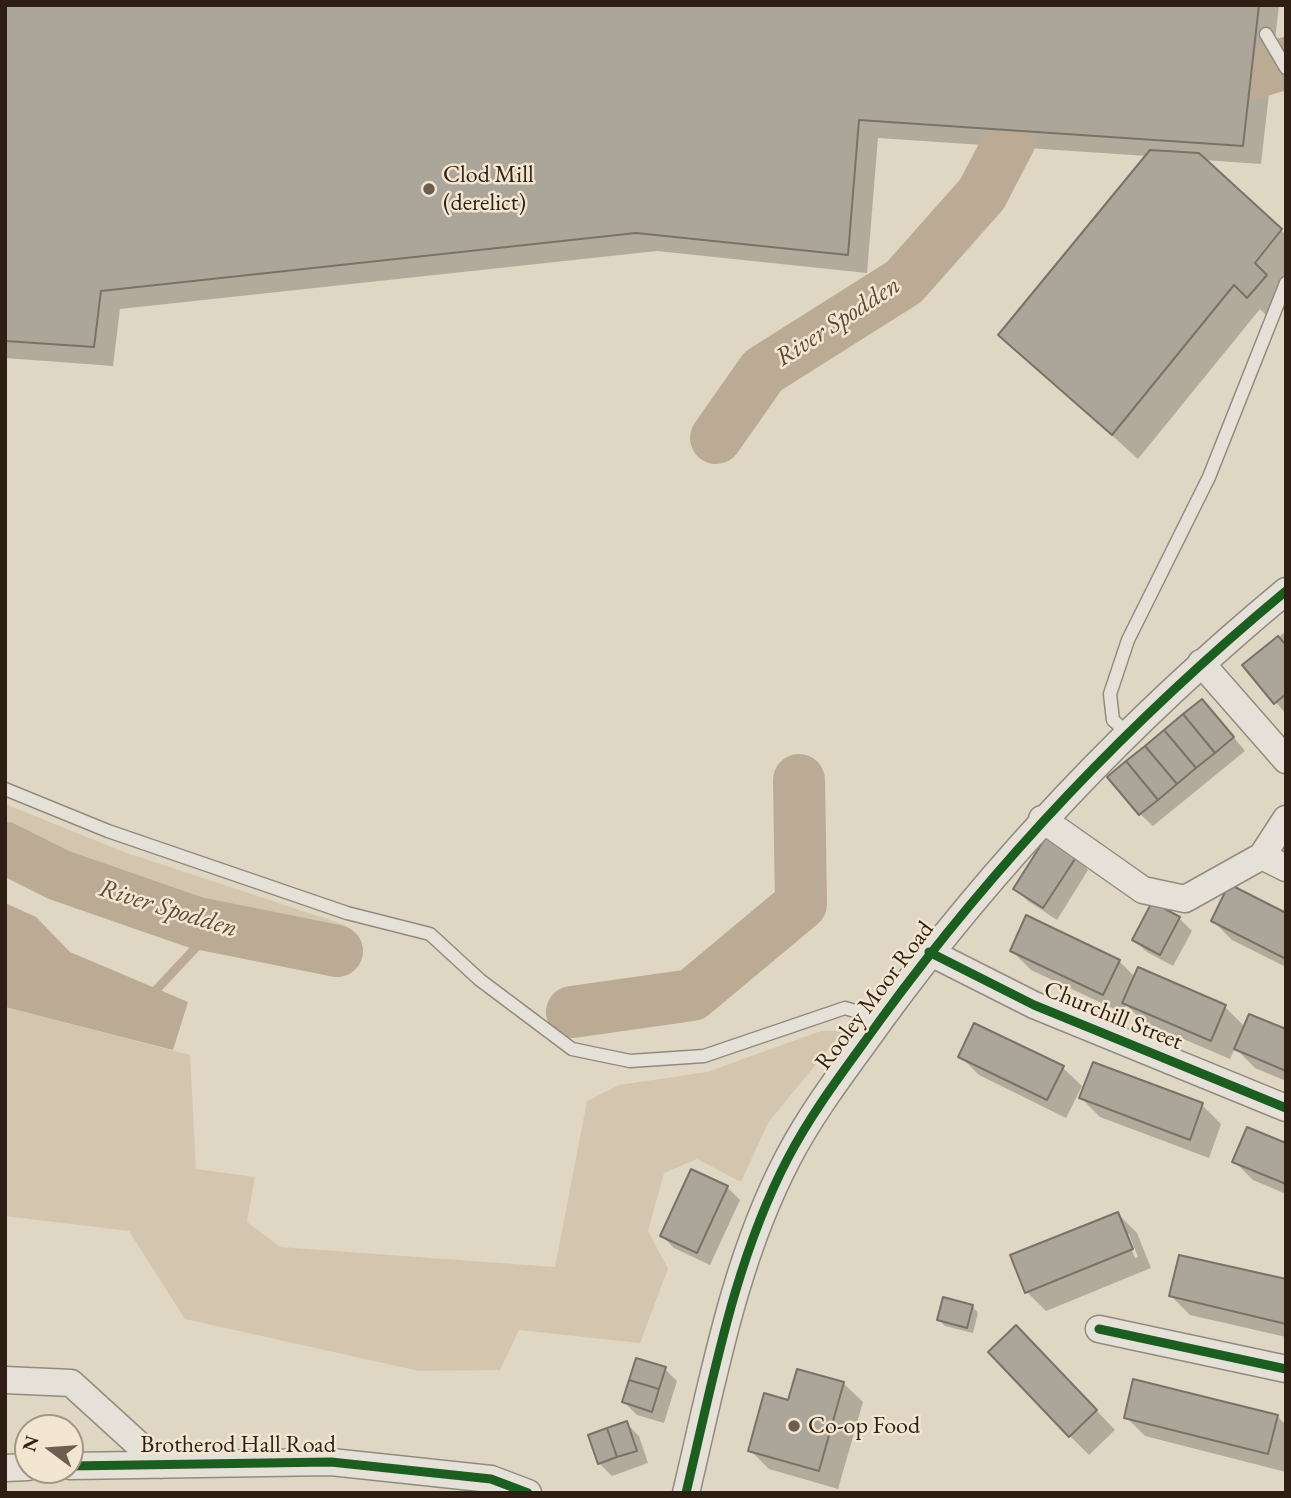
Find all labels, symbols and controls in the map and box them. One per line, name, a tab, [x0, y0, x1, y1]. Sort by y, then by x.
place label: Clod Mill (derelict)	[443, 161, 534, 217]
marker: Clod Mill (derelict)	[421, 181, 437, 197]
water label: River Spodden	[770, 270, 906, 374]
water label: River Spodden	[95, 873, 241, 945]
street label: Rooley Moor Road	[810, 916, 940, 1076]
street label: Churchill Street	[1039, 975, 1187, 1057]
place label: Co-op Food	[808, 1412, 920, 1440]
north arrow	[14, 1414, 84, 1484]
marker: Co-op Food	[786, 1418, 802, 1434]
street label: Brotherod Hall Road	[140, 1431, 336, 1459]
text: N	[16, 1433, 44, 1454]

